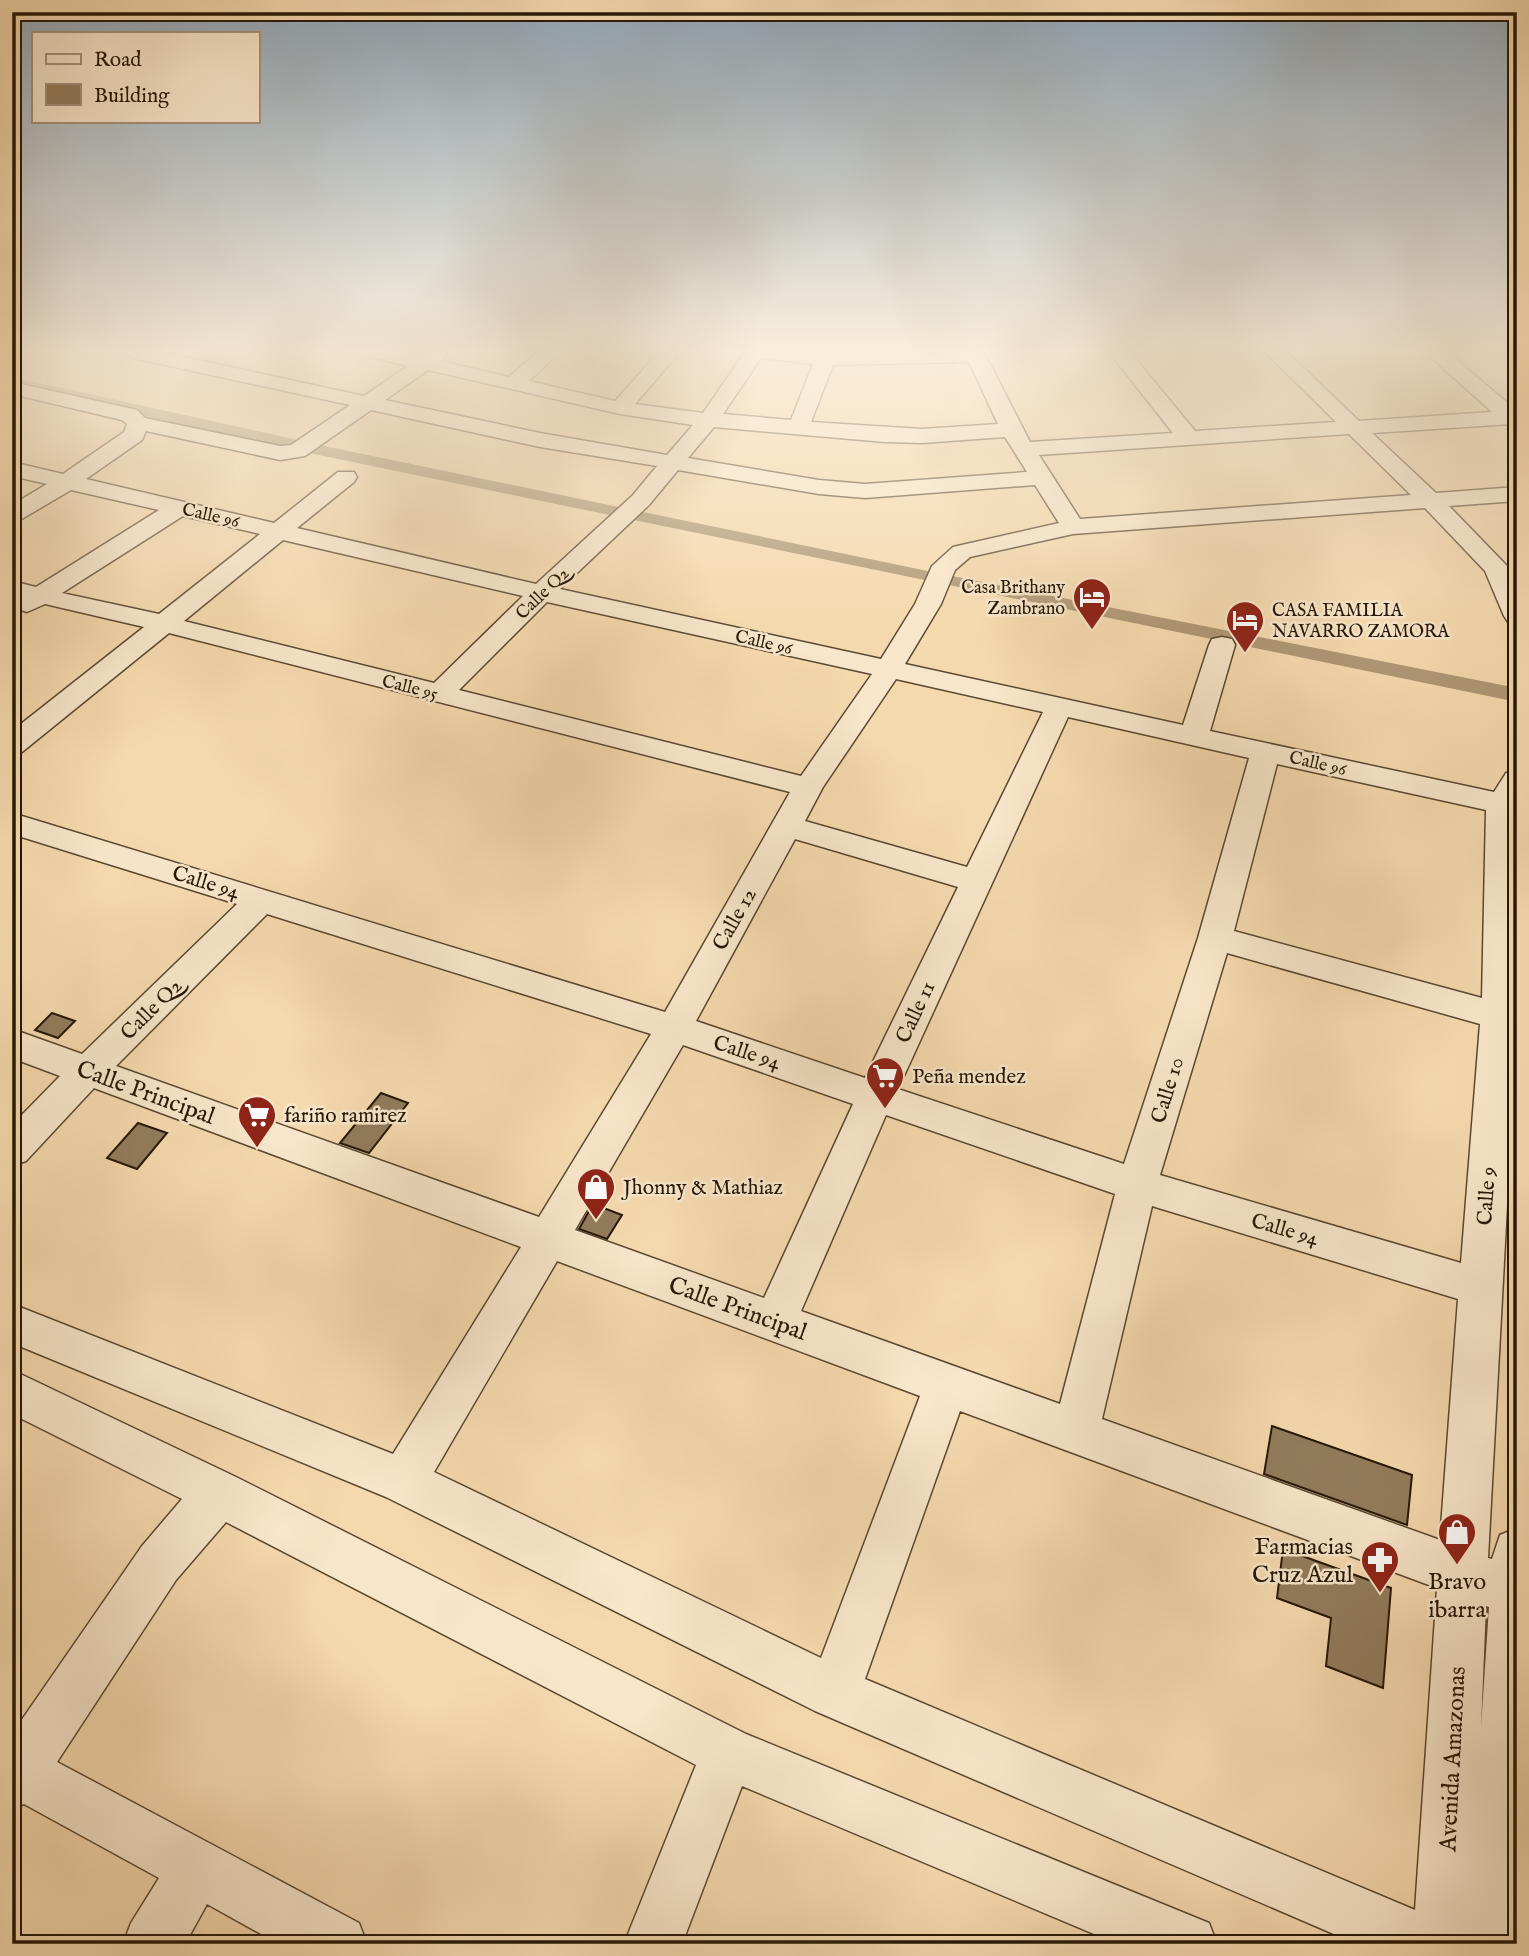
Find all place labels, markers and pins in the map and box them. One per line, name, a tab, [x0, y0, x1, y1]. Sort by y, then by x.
hotel icon: Casa Brithany Zambrano	[1071, 576, 1113, 631]
place label: Casa Brithany Zambrano	[961, 577, 1065, 621]
hotel icon: CASA FAMILIA NAVARRO ZAMORA	[1224, 599, 1266, 654]
place label: CASA FAMILIA NAVARRO ZAMORA	[1272, 600, 1450, 644]
supermarket icon: Peña mendez	[864, 1055, 906, 1110]
place label: Peña mendez	[912, 1064, 1026, 1091]
supermarket icon: fariño ramirez	[236, 1094, 278, 1149]
place label: fariño ramirez	[284, 1103, 407, 1130]
shop icon: Jhonny & Mathiaz	[575, 1166, 617, 1221]
place label: Jhonny & Mathiaz	[621, 1175, 783, 1202]
shop icon: Bravo ibarra	[1436, 1511, 1478, 1566]
place label: Farmacias Cruz Azul	[1252, 1532, 1353, 1591]
pharmacy icon: Farmacias Cruz Azul	[1359, 1539, 1401, 1594]
place label: Bravo ibarra	[1428, 1567, 1486, 1626]

